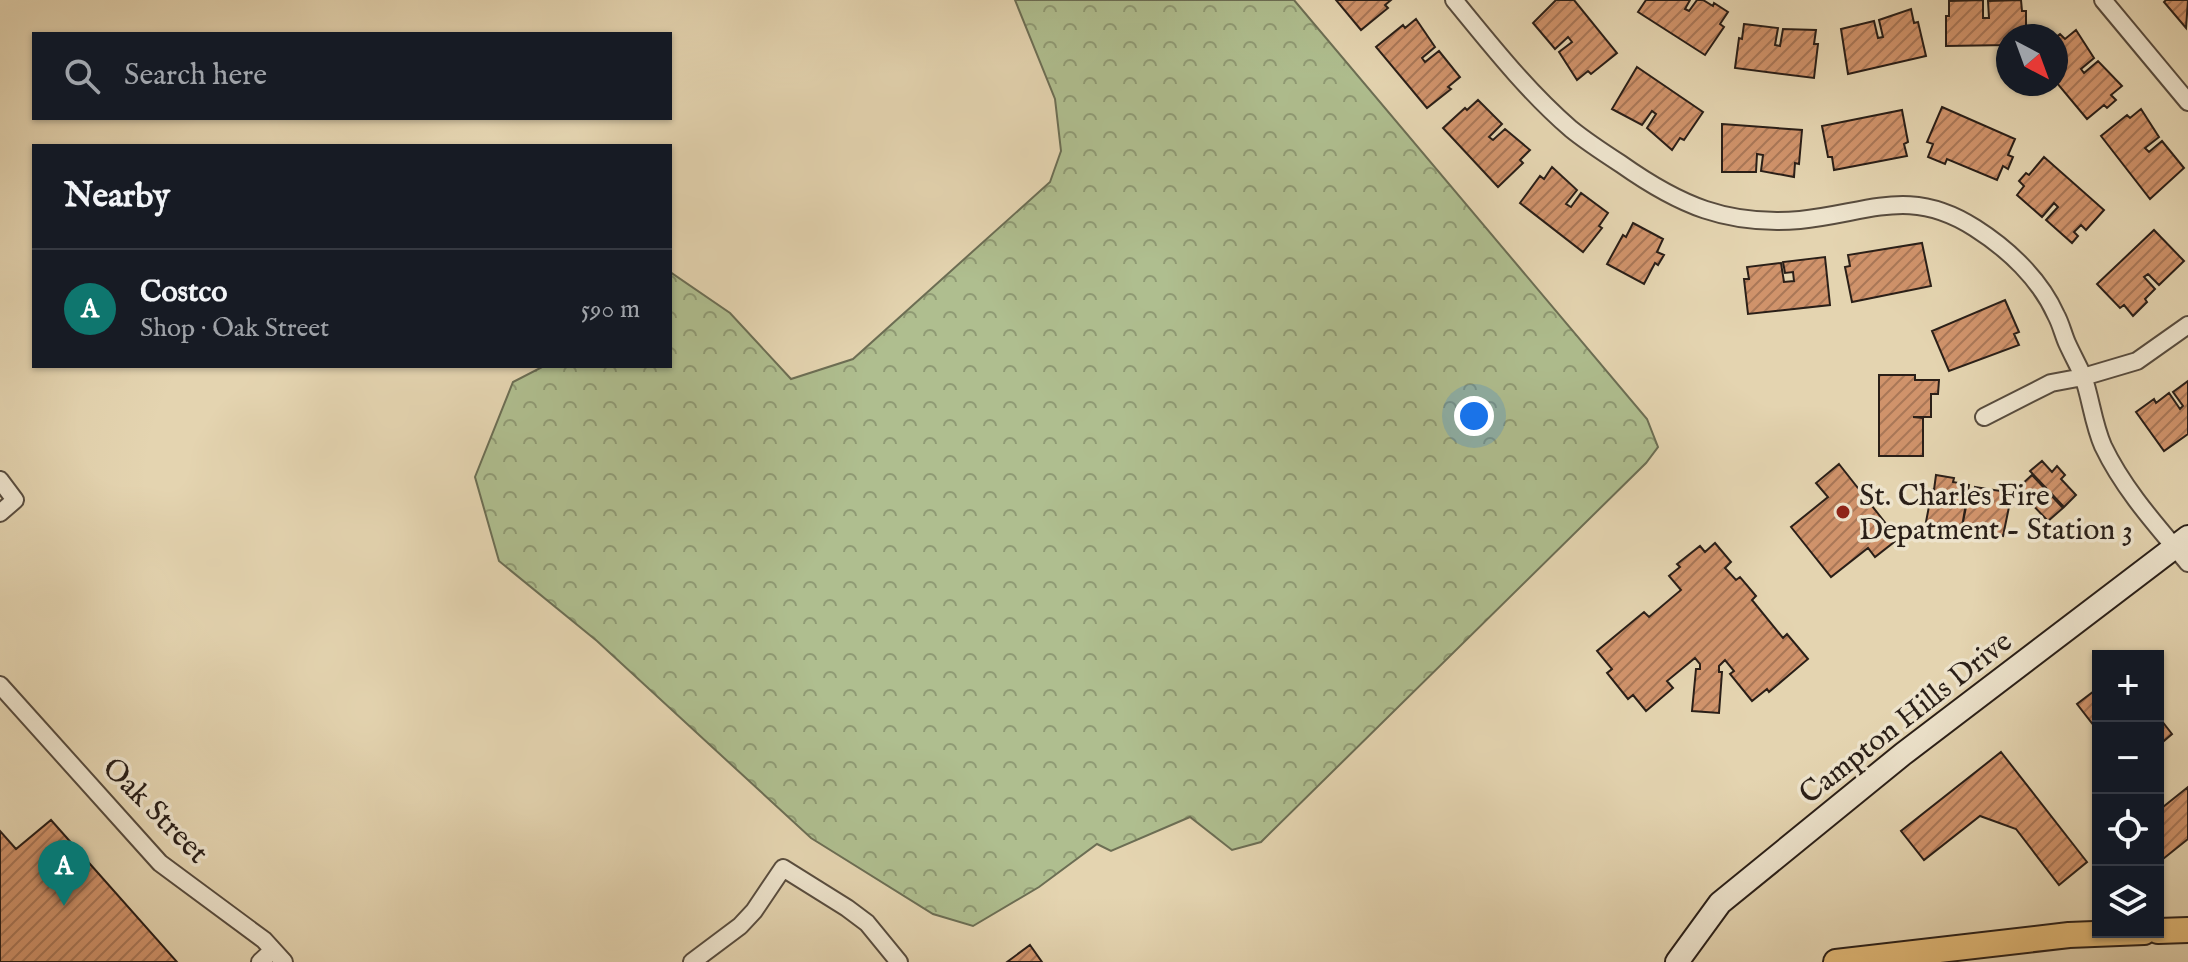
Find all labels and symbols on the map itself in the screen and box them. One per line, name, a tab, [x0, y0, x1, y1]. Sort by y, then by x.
north arrow	[1996, 24, 2068, 96]
your location	[1454, 396, 1494, 436]
place label: St. Charles Fire Depatment - Station 3	[1859, 478, 2133, 550]
marker: St. Charles Fire Depatment - Station 3	[1834, 503, 1852, 521]
street label: Campton Hills Drive	[1792, 624, 2020, 814]
street label: Oak Street	[93, 750, 216, 873]
pin: A	[38, 840, 90, 906]

